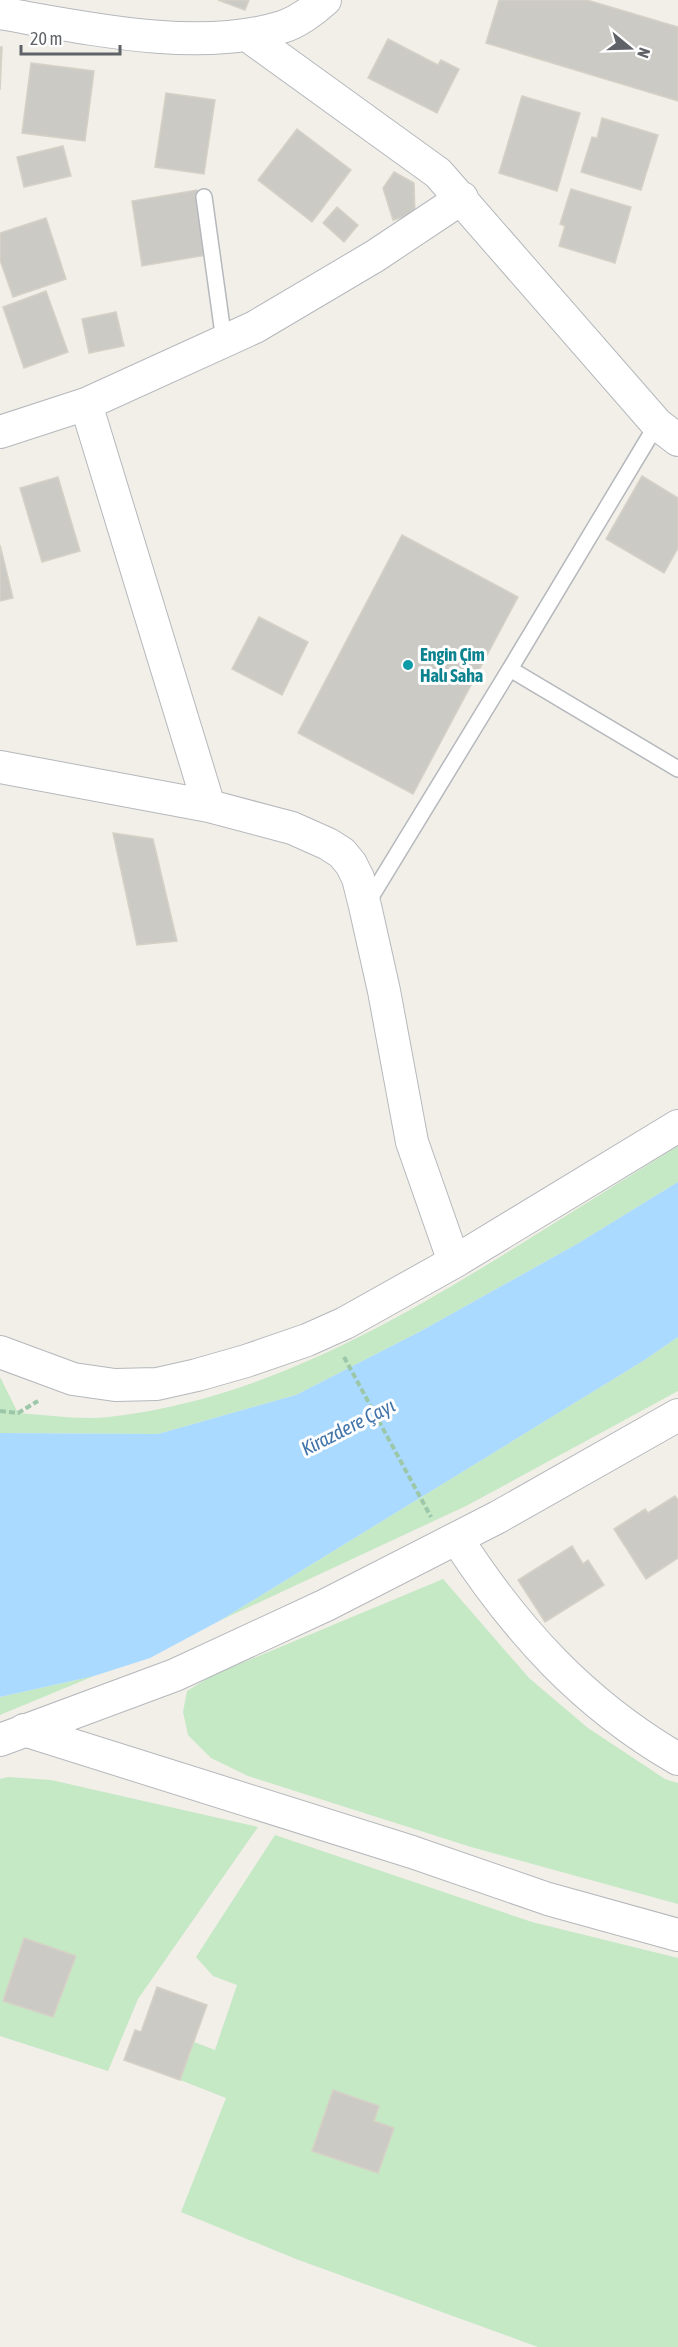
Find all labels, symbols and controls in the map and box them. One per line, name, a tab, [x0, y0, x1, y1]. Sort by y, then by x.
scale bar	[21, 18, 120, 56]
north arrow	[600, 18, 660, 78]
text: 20 m	[30, 28, 62, 49]
text: N	[634, 45, 654, 60]
place label: Engin Çim Halı Saha	[420, 644, 485, 686]
marker: Engin Çim Halı Saha	[401, 658, 415, 672]
water label: Kirazdere Çayı	[297, 1393, 399, 1460]

